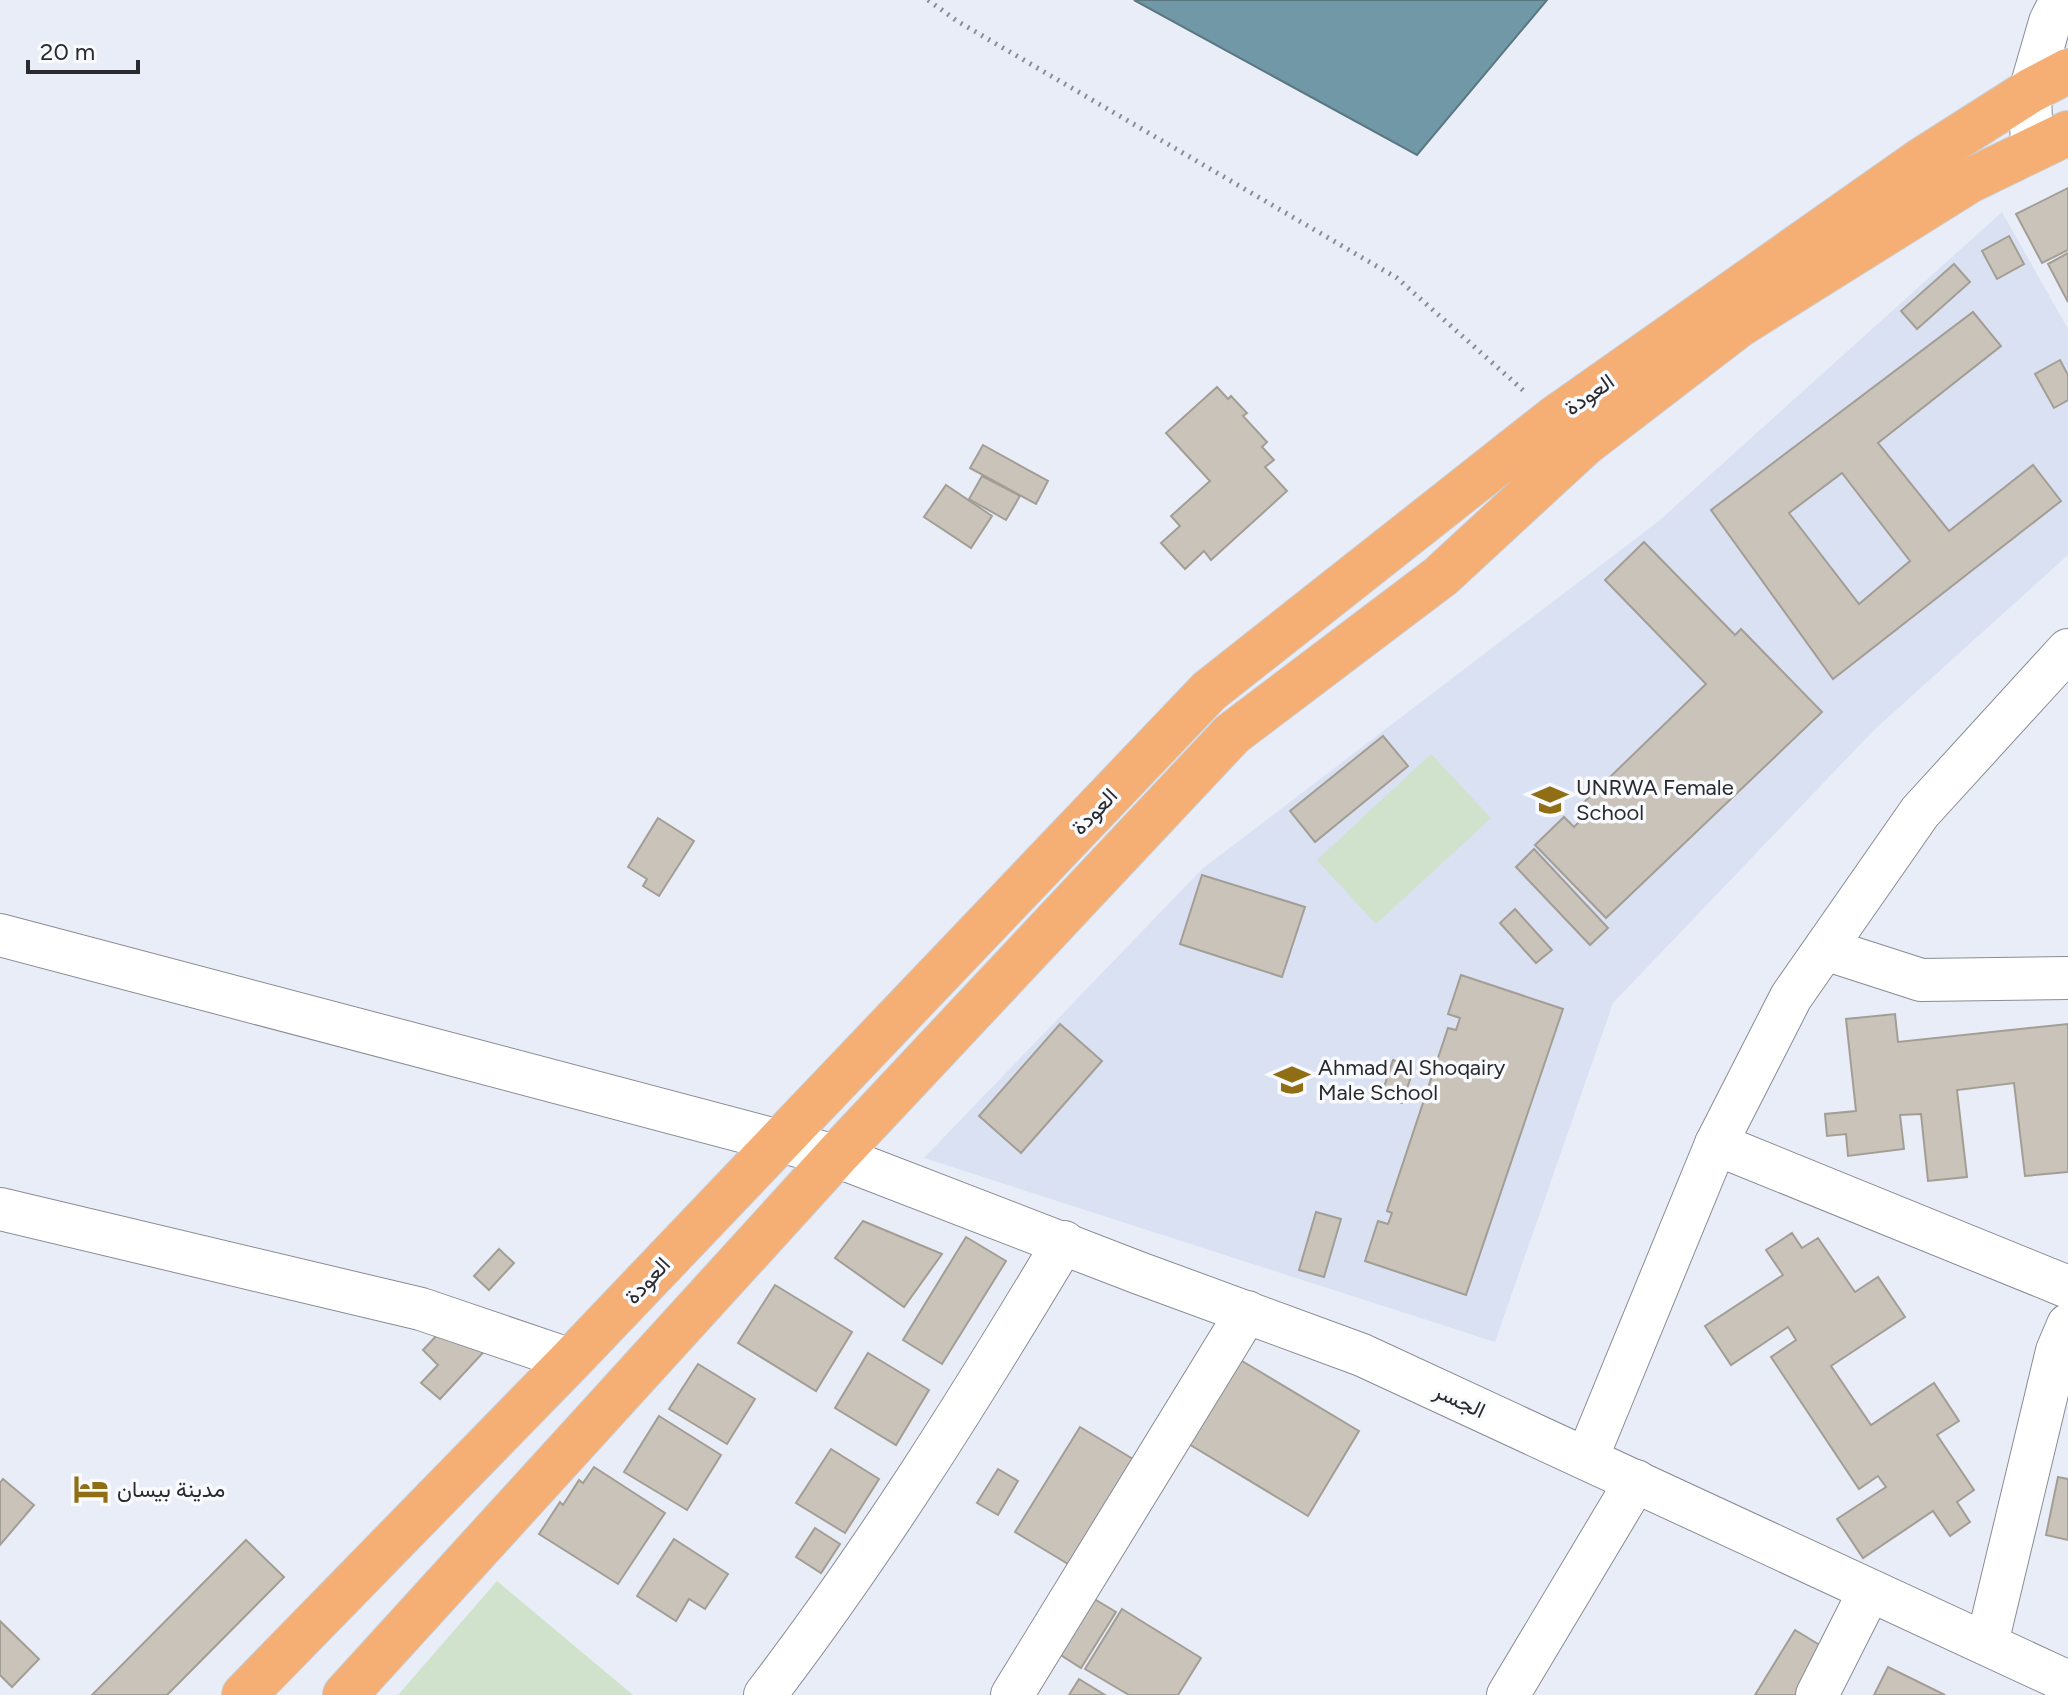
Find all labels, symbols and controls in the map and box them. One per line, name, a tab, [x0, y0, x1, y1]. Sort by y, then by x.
scale bar	[28, 24, 138, 74]
text: 20 m	[40, 37, 95, 66]
street label: العودة	[1559, 368, 1619, 421]
place label: UNRWA Female School	[1576, 774, 1734, 826]
school or university icon: UNRWA Female School	[1531, 781, 1569, 819]
street label: العودة	[1066, 782, 1123, 840]
place label: Ahmad Al Shoqairy Male School	[1318, 1054, 1506, 1106]
school or university icon: Ahmad Al Shoqairy Male School	[1273, 1061, 1311, 1099]
street label: العودة	[619, 1251, 676, 1310]
street label: الجسر	[1429, 1376, 1490, 1424]
hotel icon: مدينة بيسان	[72, 1470, 110, 1508]
place label: مدينة بيسان	[117, 1476, 225, 1503]

